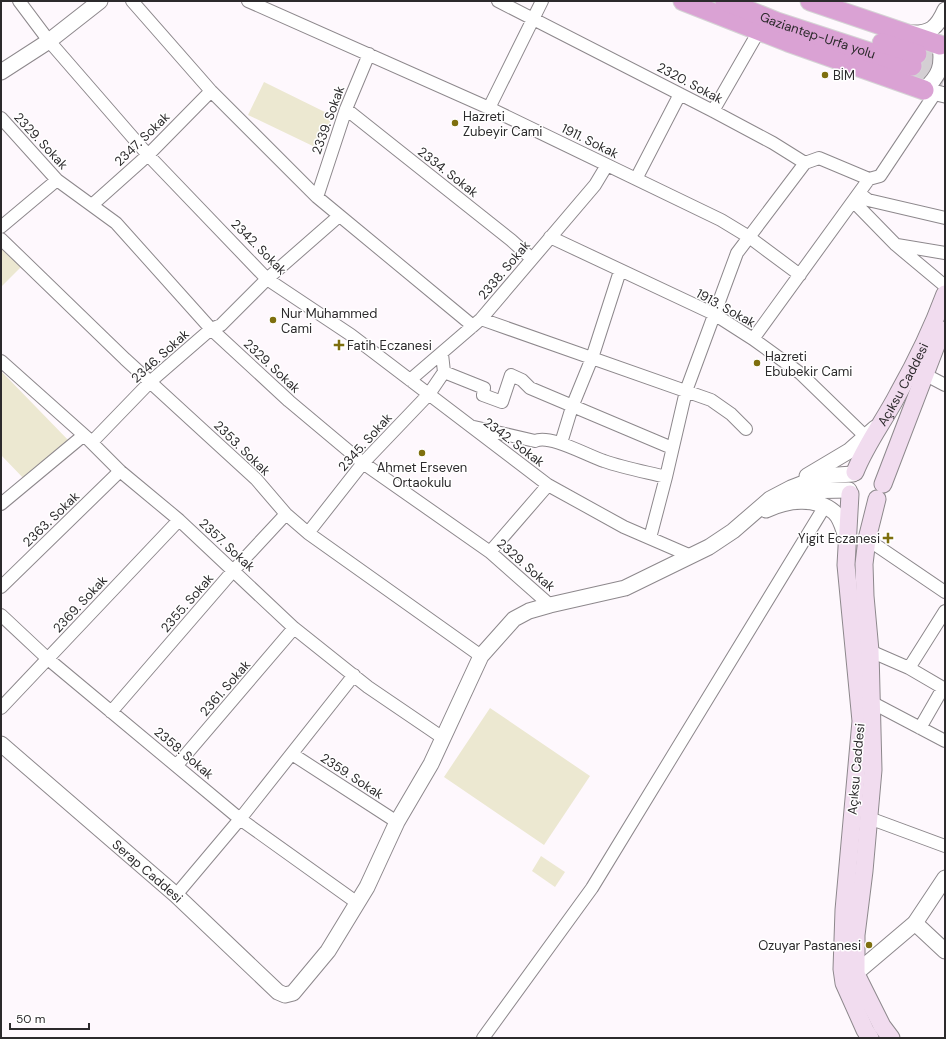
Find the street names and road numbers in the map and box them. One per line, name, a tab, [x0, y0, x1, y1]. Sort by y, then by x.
street label: Gaziantep-Urfa yolu	[758, 8, 878, 62]
street label: 2320. Sokak	[654, 59, 726, 108]
street label: 2339. Sokak	[308, 83, 348, 157]
street label: 2347. Sokak	[111, 108, 174, 170]
street label: 2329. Sokak	[10, 109, 72, 173]
street label: 1911. Sokak	[559, 120, 622, 162]
street label: 2334. Sokak	[414, 143, 482, 201]
street label: 2342. Sokak	[228, 216, 291, 279]
street label: 2338. Sokak	[474, 237, 534, 303]
street label: 1913. Sokak	[693, 285, 759, 331]
street label: 2346. Sokak	[128, 325, 193, 386]
street label: 2329. Sokak	[240, 335, 304, 397]
street label: Açıksu Caddesi	[873, 340, 932, 429]
street label: 2345. Sokak	[334, 409, 396, 475]
street label: 2342. Sokak	[480, 414, 548, 471]
street label: 2353. Sokak	[210, 417, 274, 479]
street label: 2363. Sokak	[19, 487, 83, 550]
street label: 2357. Sokak	[195, 515, 259, 576]
street label: 2329. Sokak	[493, 535, 559, 595]
street label: 2355. Sokak	[157, 570, 217, 636]
street label: 2369. Sokak	[49, 571, 111, 636]
street label: 2361. Sokak	[196, 656, 254, 720]
street label: Açıksu Caddesi	[844, 722, 868, 816]
street label: 2358. Sokak	[151, 723, 218, 783]
street label: 2359. Sokak	[317, 749, 387, 803]
street label: Serap Caddesi	[109, 835, 187, 906]

